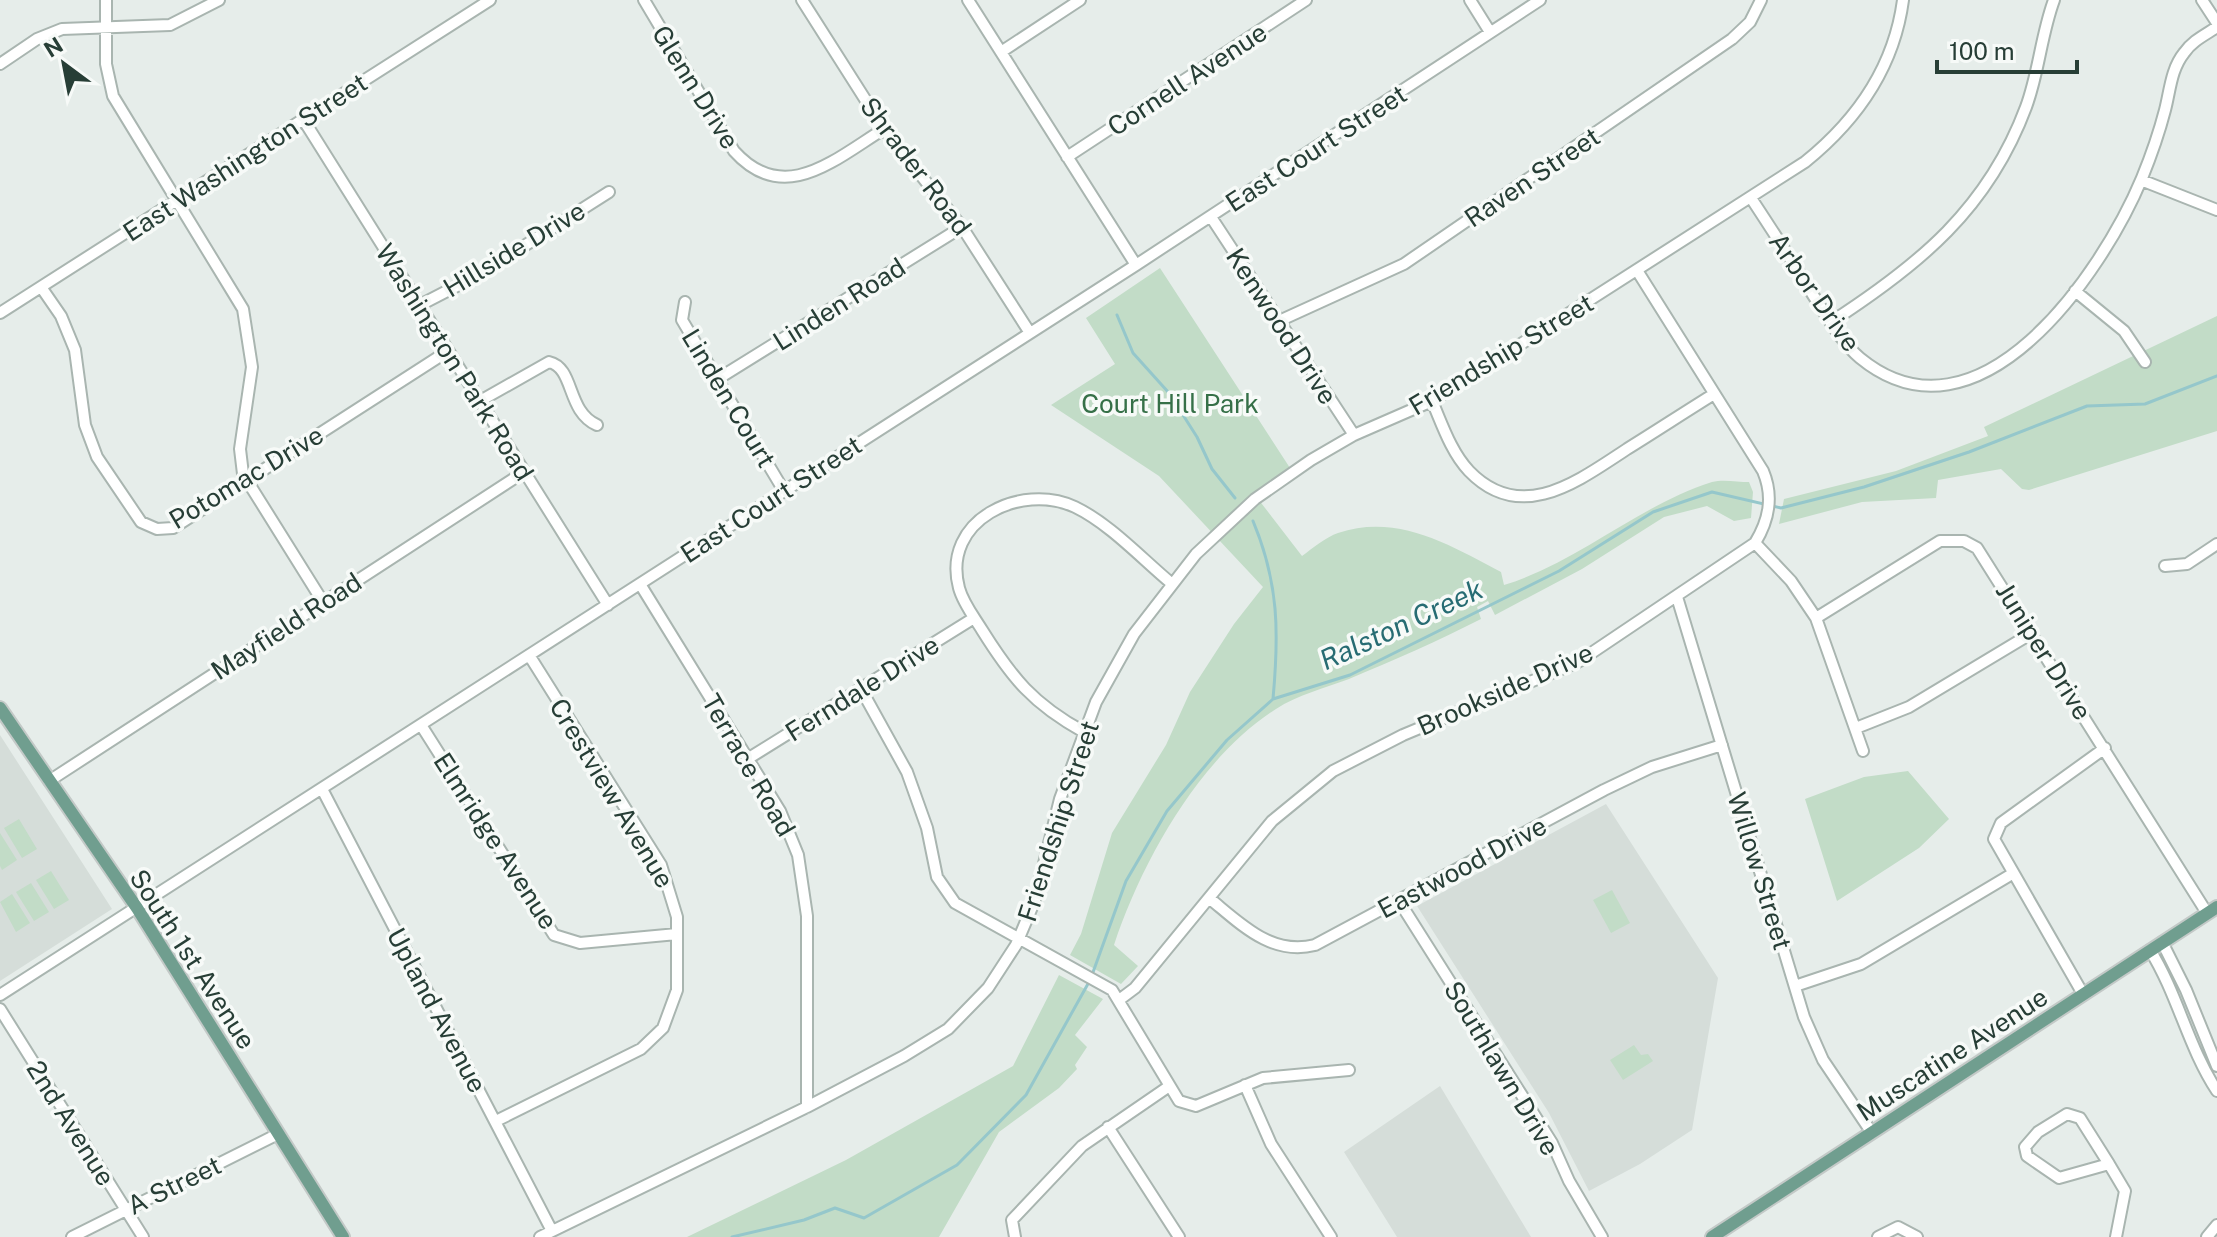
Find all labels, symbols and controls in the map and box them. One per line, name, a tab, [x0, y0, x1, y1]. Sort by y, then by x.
street label: Cornell Avenue	[1102, 16, 1272, 142]
street label: Glenn Drive	[646, 20, 746, 154]
north arrow	[24, 24, 104, 104]
scale bar	[1937, 24, 2077, 74]
text: N	[39, 31, 68, 63]
text: 100 m	[1949, 37, 2015, 65]
street label: East Washington Street	[117, 67, 373, 247]
street label: East Court Street	[1220, 78, 1412, 218]
street label: Shrader Road	[854, 91, 978, 241]
street label: Raven Street	[1459, 120, 1605, 234]
street label: Hillside Drive	[438, 195, 590, 303]
street label: Arbor Drive	[1763, 227, 1867, 357]
street label: Washington Park Road	[370, 238, 540, 486]
street label: Kenwood Drive	[1220, 242, 1344, 410]
street label: Linden Road	[767, 251, 911, 357]
street label: Friendship Street	[1403, 287, 1599, 421]
street label: Linden Court	[676, 323, 782, 473]
park label: Court Hill Park	[1081, 388, 1259, 419]
street label: Potomac Drive	[163, 419, 329, 535]
street label: East Court Street	[675, 429, 867, 569]
street label: Mayfield Road	[205, 566, 367, 686]
water label: Ralston Creek	[1314, 572, 1488, 676]
street label: Juniper Drive	[1990, 577, 2098, 725]
street label: Ferndale Drive	[780, 628, 944, 748]
street label: Brookside Drive	[1412, 636, 1598, 742]
street label: Terrace Road	[696, 688, 802, 842]
street label: Crestview Avenue	[543, 693, 681, 893]
street label: Friendship Street	[1011, 717, 1105, 925]
street label: Elmridge Avenue	[427, 747, 565, 935]
street label: Willow Street	[1721, 788, 1799, 954]
street label: Eastwood Drive	[1372, 809, 1552, 925]
street label: South 1st Avenue	[123, 863, 263, 1055]
street label: Upland Avenue	[381, 922, 493, 1098]
street label: Southlawn Drive	[1438, 975, 1566, 1161]
street label: Muscatine Avenue	[1851, 981, 2053, 1127]
street label: 2nd Avenue	[20, 1055, 122, 1191]
street label: A Street	[122, 1149, 226, 1221]

